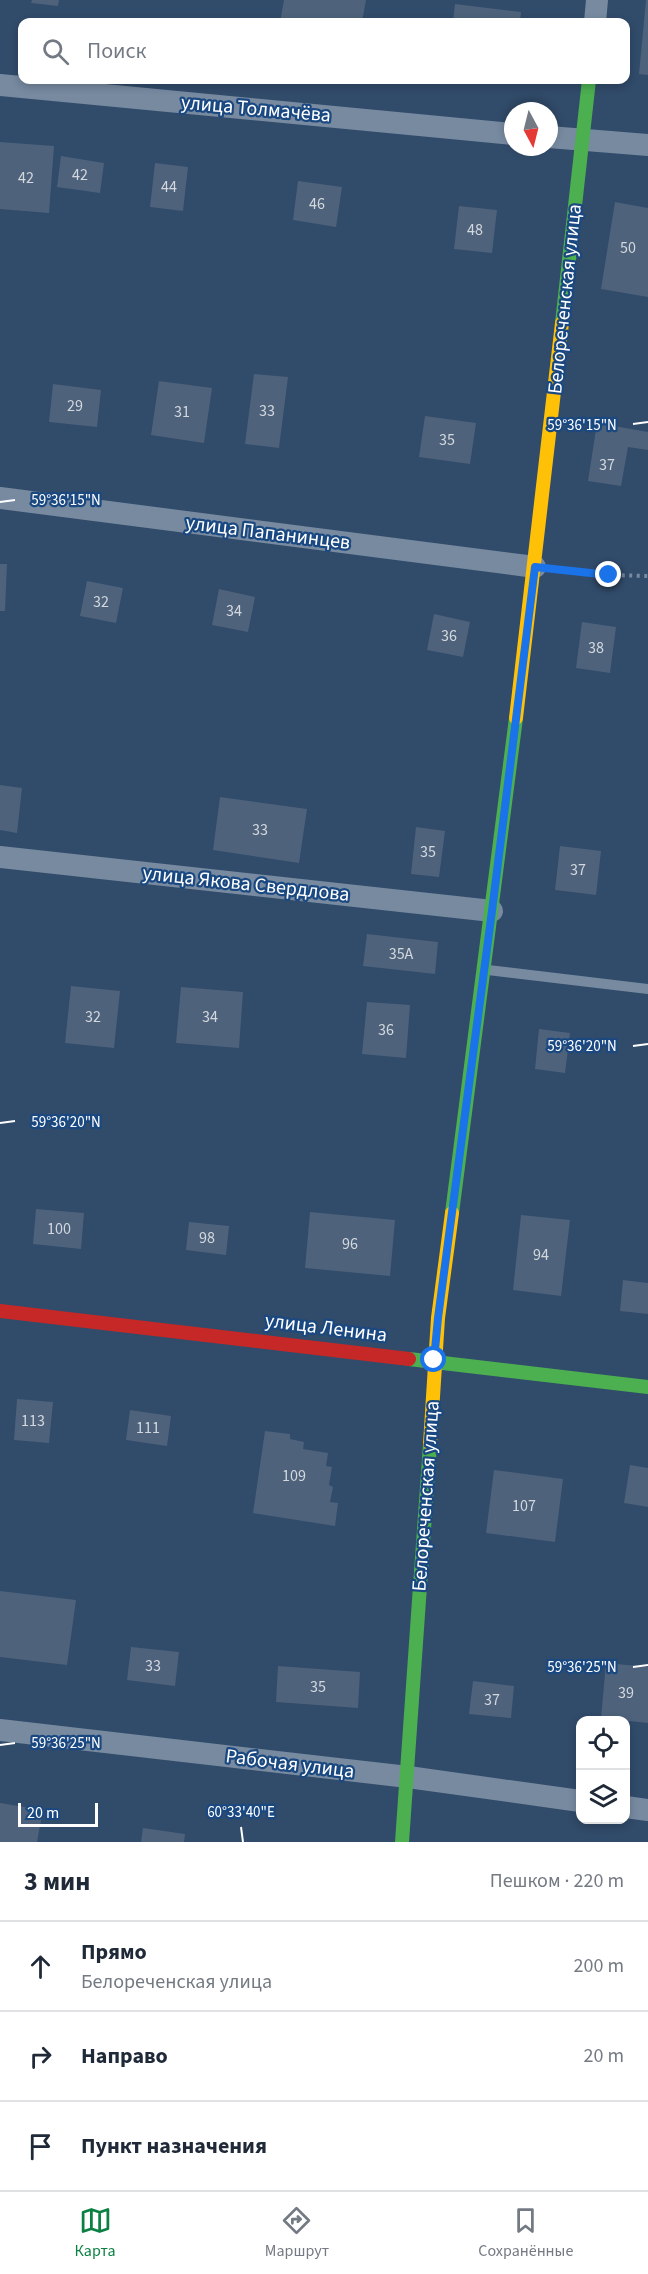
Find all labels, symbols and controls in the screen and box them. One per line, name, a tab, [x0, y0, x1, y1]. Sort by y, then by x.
search box	[18, 18, 630, 84]
icon: search	[39, 35, 72, 68]
text: Поиск	[87, 35, 146, 67]
street label: улица Толмачёва	[180, 88, 332, 130]
north arrow	[504, 102, 558, 156]
house number: 42	[72, 164, 88, 186]
house number: 42	[18, 167, 34, 189]
house number: 44	[161, 176, 177, 198]
house number: 46	[309, 193, 325, 215]
street label: Белореченская улица	[541, 203, 589, 395]
house number: 48	[467, 219, 483, 241]
house number: 50	[620, 237, 636, 259]
house number: 29	[67, 395, 83, 417]
house number: 33	[259, 400, 275, 422]
house number: 31	[174, 401, 190, 423]
text: 59°36'15"N	[547, 415, 617, 436]
house number: 35	[439, 429, 455, 451]
house number: 37	[599, 454, 615, 476]
text: 59°36'15"N	[31, 490, 101, 511]
street label: улица Папанинцев	[184, 509, 352, 557]
route end	[595, 561, 621, 587]
house number: 32	[93, 591, 109, 613]
house number: 34	[226, 600, 242, 622]
house number: 36	[441, 625, 457, 647]
house number: 38	[588, 637, 604, 659]
house number: 33	[252, 819, 268, 841]
house number: 35	[420, 841, 436, 863]
street label: улица Якова Свердлова	[141, 859, 351, 909]
house number: 37	[570, 859, 586, 881]
house number: 35А	[389, 943, 414, 965]
house number: 32	[85, 1006, 101, 1028]
house number: 34	[202, 1006, 218, 1028]
house number: 36	[378, 1019, 394, 1041]
text: 59°36'20"N	[547, 1036, 617, 1057]
text: 59°36'20"N	[31, 1112, 101, 1133]
house number: 100	[47, 1218, 71, 1240]
house number: 98	[199, 1227, 215, 1249]
house number: 96	[342, 1233, 358, 1255]
house number: 94	[533, 1244, 549, 1266]
street label: улица Ленина	[263, 1307, 389, 1349]
route start	[420, 1346, 446, 1372]
street label: Белореченская улица	[405, 1400, 447, 1592]
house number: 113	[21, 1410, 45, 1432]
house number: 111	[136, 1417, 160, 1439]
house number: 109	[282, 1465, 306, 1487]
house number: 107	[512, 1495, 536, 1517]
house number: 33	[145, 1655, 161, 1677]
text: 59°36'25"N	[547, 1657, 617, 1678]
house number: 35	[310, 1676, 326, 1698]
house number: 39	[618, 1682, 634, 1704]
house number: 37	[484, 1689, 500, 1711]
map controls	[576, 1716, 630, 1824]
button: locate	[576, 1716, 630, 1770]
text: 59°36'25"N	[31, 1733, 101, 1754]
street label: Рабочая улица	[224, 1742, 356, 1786]
button: layers	[576, 1770, 630, 1824]
scale bar	[18, 1800, 98, 1828]
text: 20 m	[27, 1802, 59, 1824]
text: 60°33'40"E	[207, 1802, 275, 1823]
text: 3 мин	[24, 1863, 90, 1900]
text: Пешком · 220 m	[490, 1867, 624, 1895]
text: Прямо	[81, 1936, 147, 1968]
icon: ahead	[24, 1950, 57, 1983]
text: 200 m	[574, 1952, 624, 1980]
text: Белореченская улица	[81, 1968, 272, 1996]
icon: right	[24, 2040, 57, 2073]
text: Направо	[81, 2040, 168, 2072]
text: 20 m	[584, 2042, 624, 2070]
icon: arrive	[24, 2130, 57, 2163]
text: Пункт назначения	[81, 2130, 267, 2162]
tab: Карта	[75, 2204, 116, 2262]
tab: Маршрут	[265, 2204, 329, 2262]
tab: Сохранённые	[478, 2204, 573, 2262]

